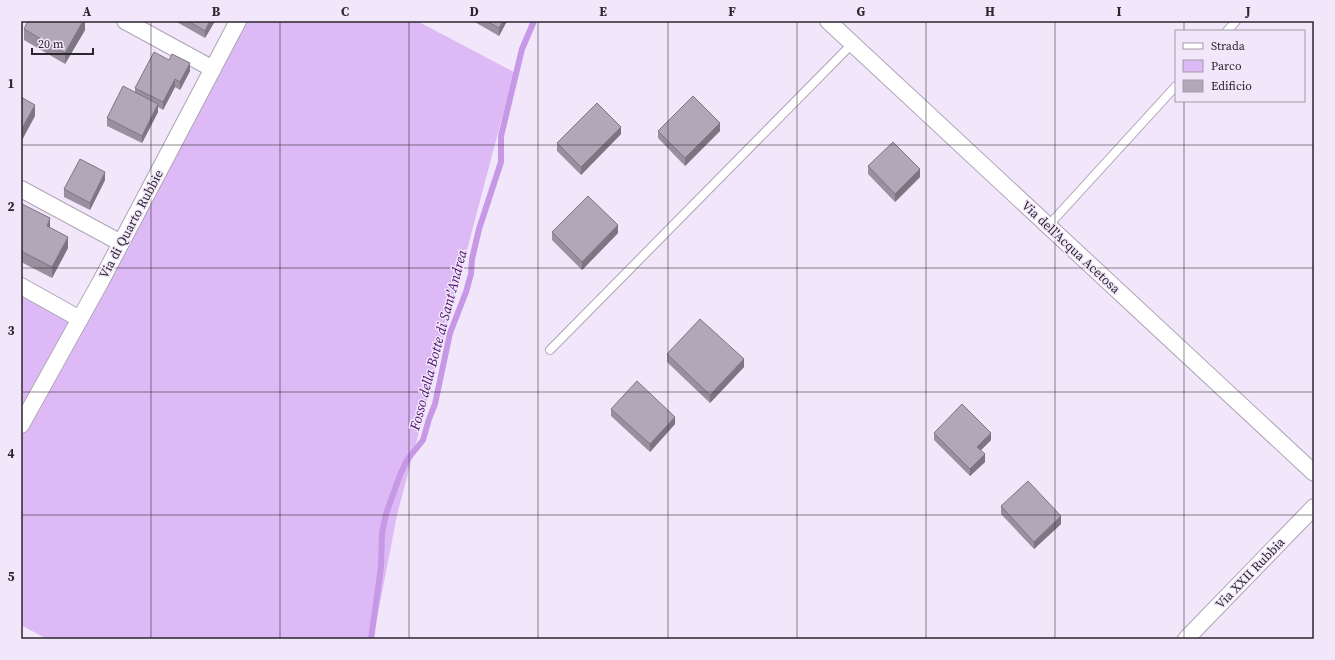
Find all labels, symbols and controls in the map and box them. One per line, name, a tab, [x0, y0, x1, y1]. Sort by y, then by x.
text: A	[83, 3, 92, 20]
text: B	[212, 3, 221, 20]
text: C	[341, 3, 349, 20]
text: D	[469, 3, 479, 20]
text: E	[599, 3, 607, 20]
text: F	[728, 3, 736, 20]
text: G	[857, 3, 866, 20]
text: H	[985, 3, 995, 20]
text: I	[1116, 3, 1122, 20]
text: J	[1244, 3, 1251, 20]
scale bar	[32, 30, 93, 56]
legend	[1175, 30, 1305, 102]
text: 20 m	[38, 36, 64, 52]
text: Strada	[1211, 38, 1246, 54]
text: Parco	[1211, 58, 1242, 74]
text: 1	[7, 75, 15, 92]
text: Edificio	[1211, 78, 1252, 94]
street label: Via di Quarto Rubbie	[95, 166, 167, 281]
street label: Via dell'Acqua Acetosa	[1018, 197, 1124, 297]
text: 2	[7, 198, 15, 215]
water label: Fosso della Botte di Sant'Andrea	[404, 247, 472, 433]
text: 3	[7, 322, 15, 339]
text: 4	[7, 445, 15, 462]
street label: Via XXII Rubbia	[1212, 533, 1289, 612]
text: 5	[7, 568, 15, 585]

